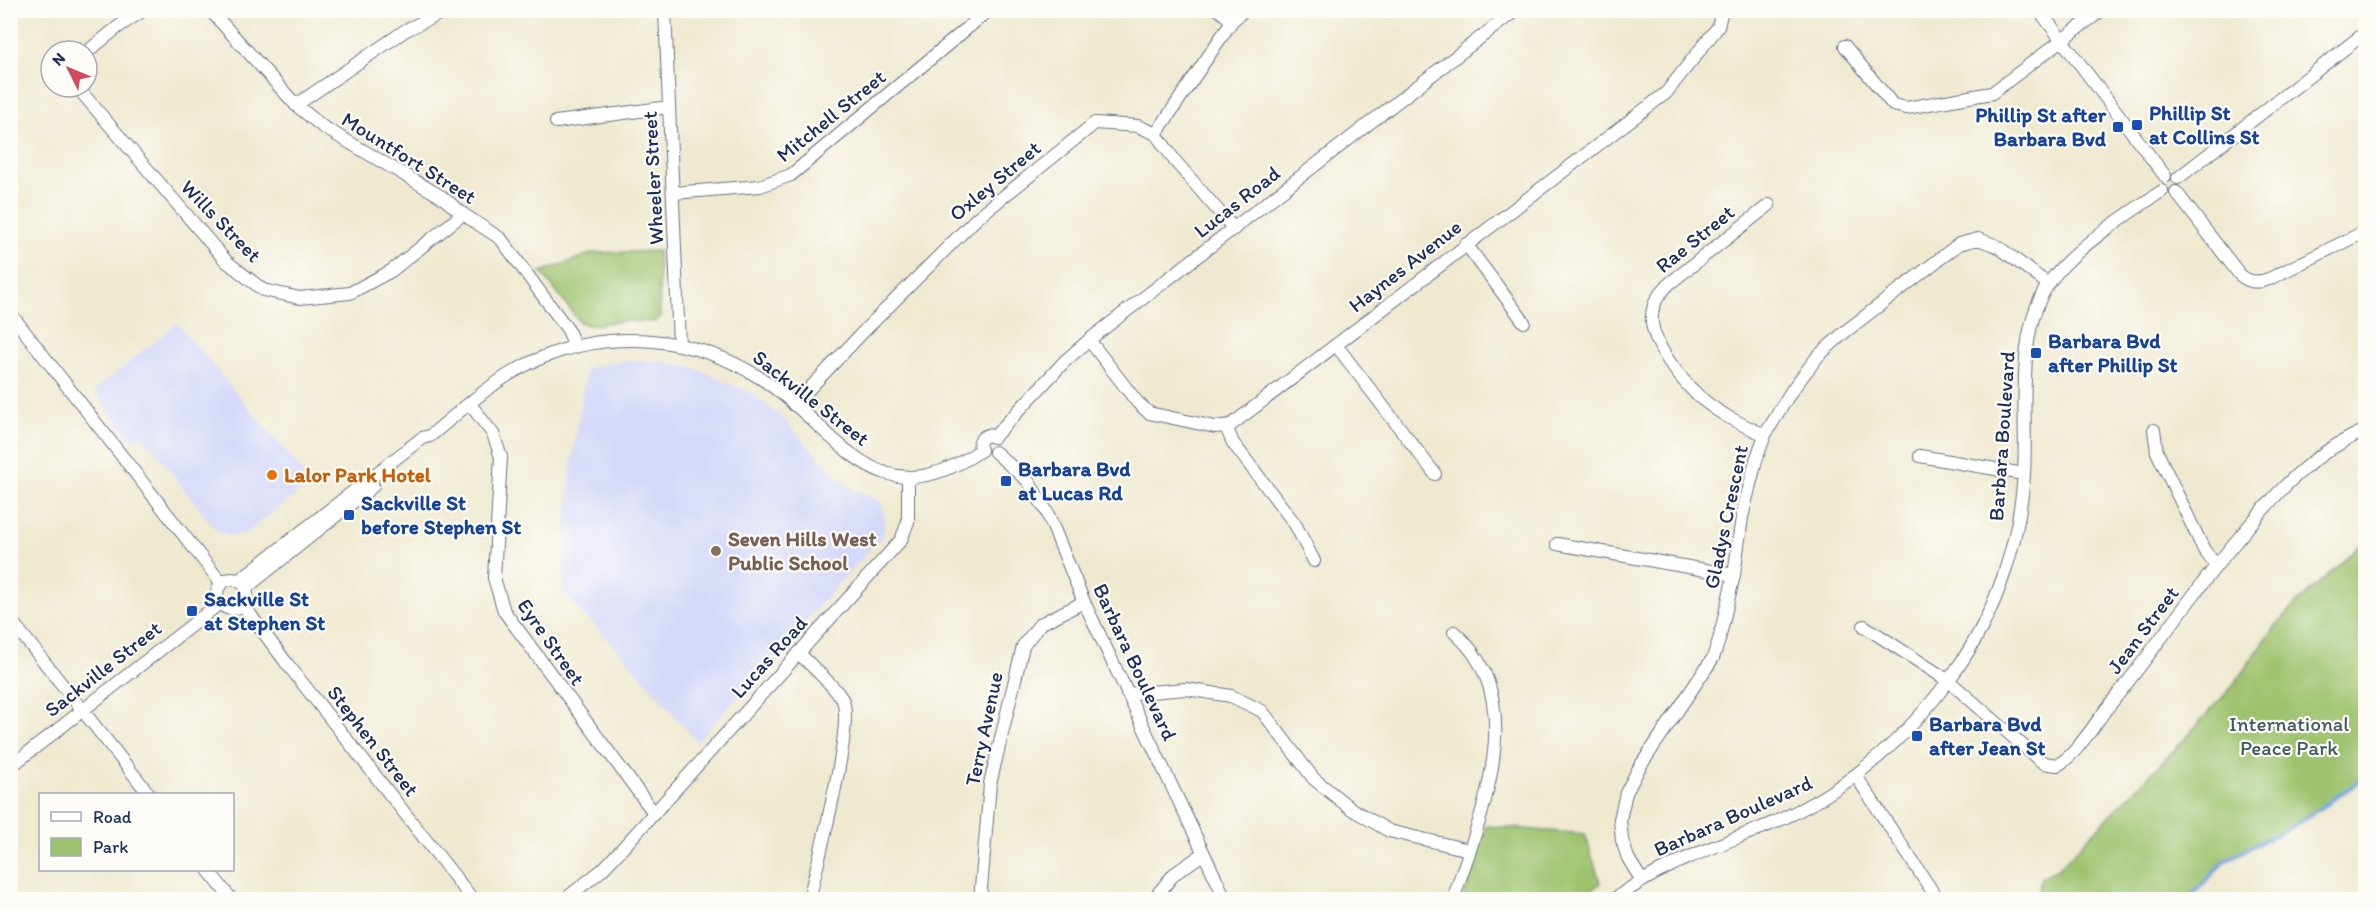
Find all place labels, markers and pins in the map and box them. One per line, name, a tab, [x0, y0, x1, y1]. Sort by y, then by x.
place label: Phillip St at Collins St	[2149, 100, 2260, 149]
place label: Phillip St after Barbara Bvd	[1975, 102, 2107, 151]
marker: Phillip St at Collins St	[2130, 118, 2144, 132]
marker: Phillip St after Barbara Bvd	[2111, 120, 2125, 134]
place label: Barbara Bvd after Phillip St	[2048, 328, 2178, 378]
marker: Barbara Bvd after Phillip St	[2029, 346, 2043, 360]
place label: Barbara Bvd at Lucas Rd	[1018, 456, 1131, 505]
place label: Lalor Park Hotel	[284, 462, 432, 487]
marker: Lalor Park Hotel	[265, 468, 279, 482]
marker: Barbara Bvd at Lucas Rd	[999, 474, 1013, 488]
place label: Sackville St before Stephen St	[361, 490, 521, 540]
marker: Sackville St before Stephen St	[342, 508, 356, 522]
place label: Seven Hills West Public School	[728, 526, 877, 575]
marker: Seven Hills West Public School	[709, 544, 723, 558]
place label: Sackville St at Stephen St	[204, 586, 325, 636]
marker: Sackville St at Stephen St	[185, 604, 199, 618]
place label: Barbara Bvd after Jean St	[1929, 711, 2045, 760]
marker: Barbara Bvd after Jean St	[1910, 729, 1924, 743]

